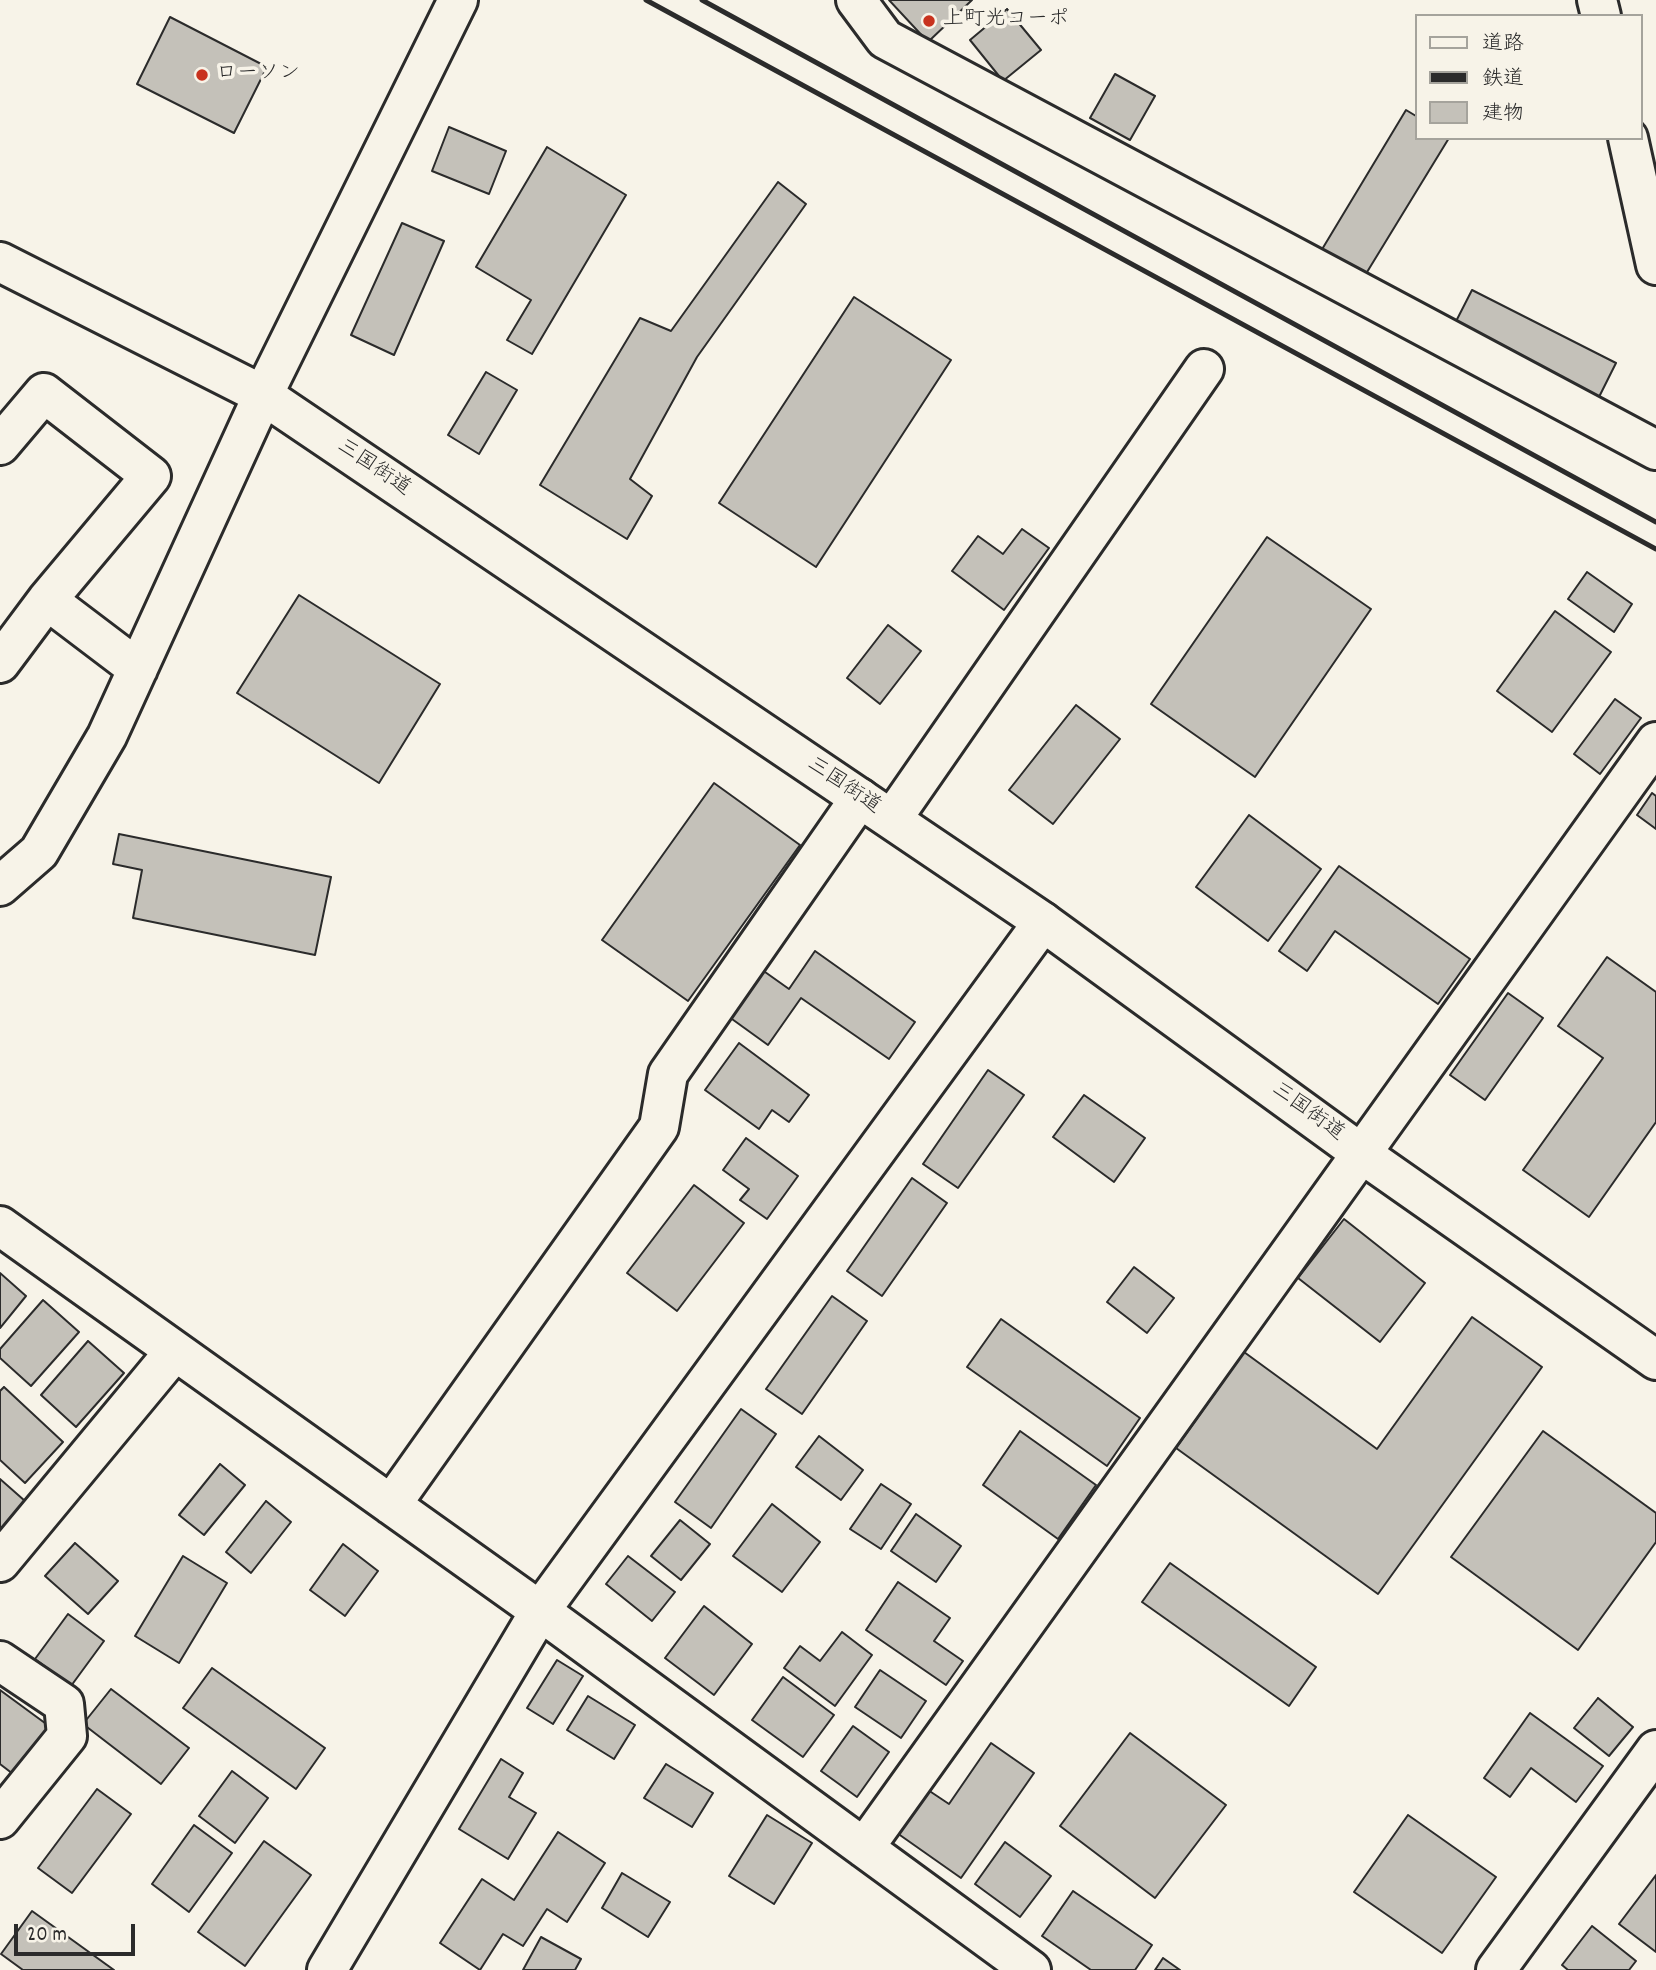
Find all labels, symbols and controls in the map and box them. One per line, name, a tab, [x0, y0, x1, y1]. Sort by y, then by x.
place label: 上町光コーポ	[943, 8, 1069, 34]
marker: 上町光コーポ	[921, 13, 937, 29]
legend	[1414, 14, 1642, 140]
text: 道路	[1482, 30, 1524, 60]
place label: ローソン	[216, 62, 300, 88]
text: 鉄道	[1482, 65, 1524, 95]
marker: ローソン	[194, 67, 210, 83]
text: 建物	[1482, 100, 1524, 130]
street label: 三国街道	[331, 435, 415, 503]
street label: 三国街道	[801, 753, 885, 821]
street label: 三国街道	[1266, 1078, 1348, 1148]
scale bar	[18, 1910, 138, 1954]
text: 20 m	[27, 1921, 67, 1951]

